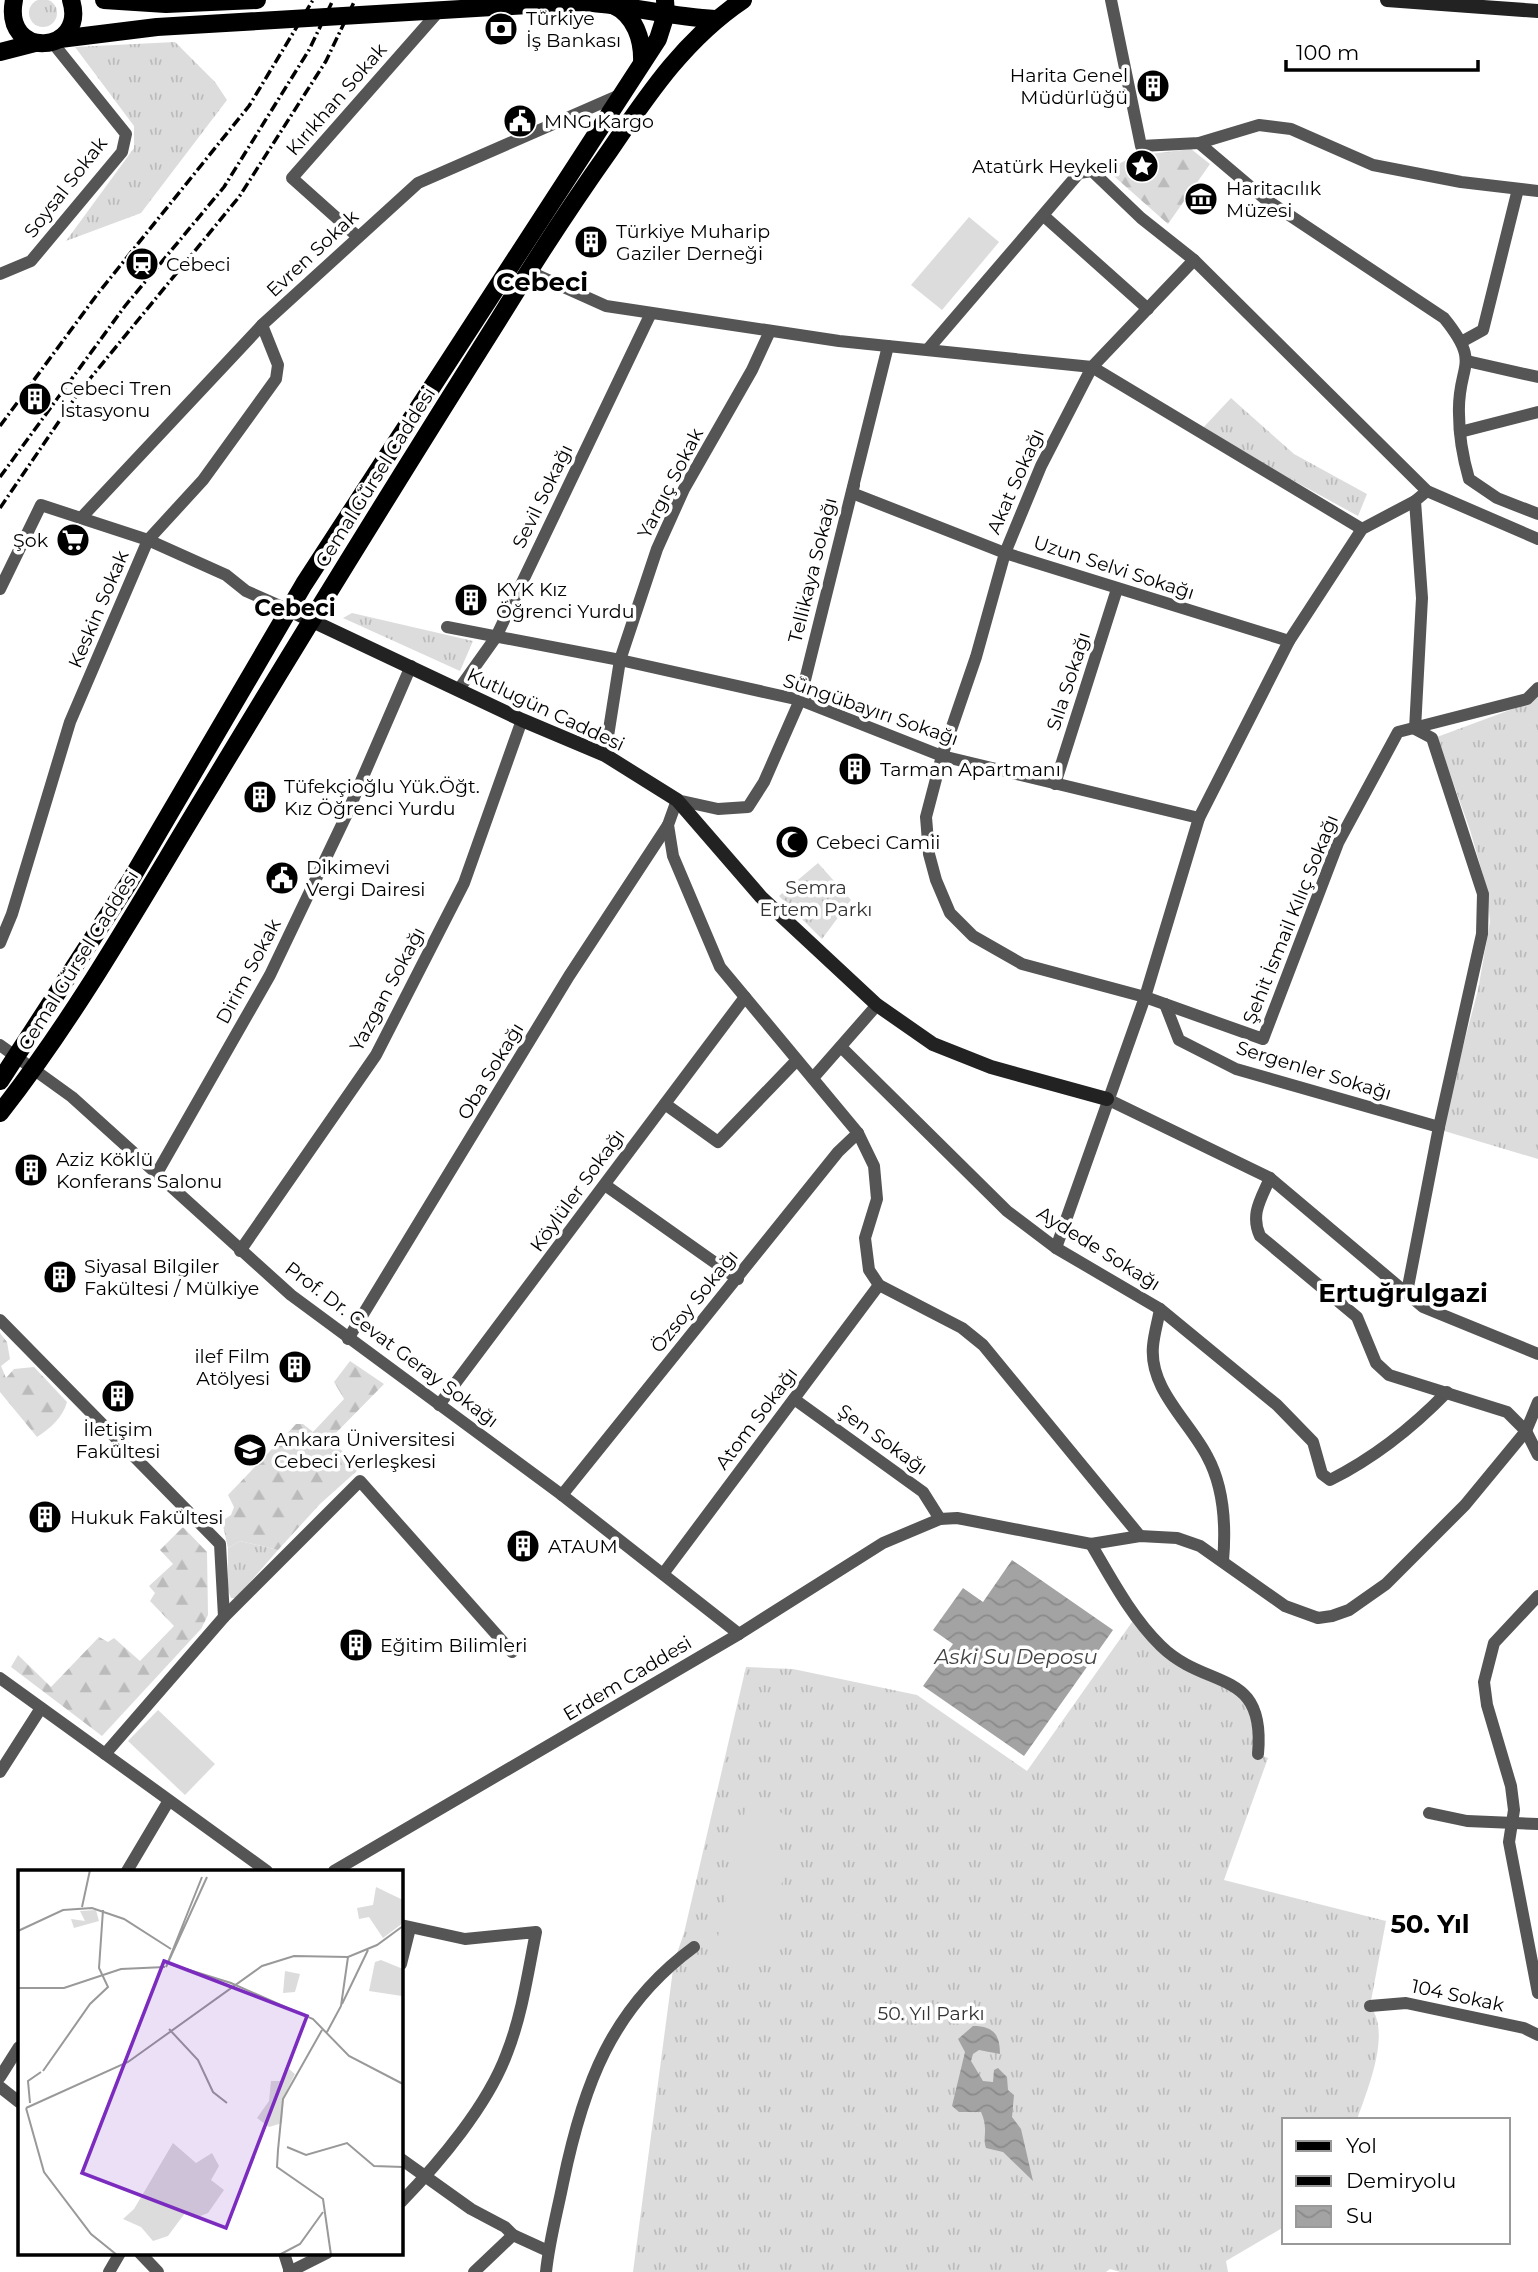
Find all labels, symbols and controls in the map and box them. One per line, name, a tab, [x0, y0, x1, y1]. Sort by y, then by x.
place label: Türkiye İş Bankası	[526, 7, 621, 52]
bank icon: Türkiye İş Bankası	[482, 10, 520, 48]
scale bar	[1286, 28, 1478, 72]
street label: Kırıkhan Sokak	[281, 38, 392, 160]
text: 100 m	[1296, 40, 1359, 65]
place label: Harita Genel Müdürlüğü	[1010, 64, 1128, 109]
building icon: Harita Genel Müdürlüğü	[1134, 67, 1172, 105]
public building icon: MNG Kargo	[501, 102, 539, 140]
place label: MNG Kargo	[544, 110, 654, 133]
street label: Soysal Sokak	[19, 132, 112, 242]
place icon: Atatürk Heykeli	[1123, 147, 1161, 185]
place label: Atatürk Heykeli	[972, 155, 1118, 178]
place label: Haritacılık Müzesi	[1226, 177, 1322, 222]
museum icon: Haritacılık Müzesi	[1182, 180, 1220, 218]
street label: Evren Sokak	[262, 205, 363, 302]
place label: Türkiye Muharip Gaziler Derneği	[616, 220, 770, 265]
building icon: Türkiye Muharip Gaziler Derneği	[572, 223, 610, 261]
station icon: Cebeci	[123, 245, 161, 283]
place label: Cebeci	[166, 253, 231, 276]
district label: Cebeci	[496, 266, 588, 298]
place label: Cebeci Tren İstasyonu	[60, 377, 172, 422]
building icon: Cebeci Tren İstasyonu	[16, 380, 54, 418]
street label: Cemal Gürsel Caddesi	[311, 383, 440, 572]
street label: Yargıç Sokak	[633, 424, 708, 542]
street label: Akat Sokağı	[982, 425, 1049, 537]
street label: Sevil Sokağı	[507, 441, 577, 552]
street label: Tellikaya Sokağı	[783, 495, 842, 645]
supermarket icon: Şok	[54, 521, 92, 559]
place label: Şok	[13, 529, 49, 552]
street label: Uzun Selvi Sokağı	[1030, 531, 1197, 604]
street label: Keskin Sokak	[63, 546, 134, 671]
place label: KYK Kız Öğrenci Yurdu	[496, 578, 635, 623]
building icon: KYK Kız Öğrenci Yurdu	[452, 581, 490, 619]
district label: Cebeci	[254, 594, 336, 622]
street label: Sıla Sokağı	[1042, 629, 1095, 733]
street label: Kutlugün Caddesi	[463, 663, 628, 756]
street label: Süngübayırı Sokağı	[780, 669, 961, 750]
building icon: Tarman Apartmanı	[836, 750, 874, 788]
place label: Tarman Apartmanı	[880, 758, 1061, 781]
place label: Tüfekçioğlu Yük.Öğt. Kız Öğrenci Yurdu	[284, 775, 480, 820]
building icon: Tüfekçioğlu Yük.Öğt. Kız Öğrenci Yurdu	[241, 778, 279, 816]
street label: Şehit İsmail Kılıç Sokağı	[1238, 811, 1343, 1027]
mosque icon: Cebeci Camii	[773, 823, 811, 861]
place label: Cebeci Camii	[816, 831, 940, 854]
place label: Dikimevi Vergi Dairesi	[306, 856, 425, 901]
public building icon: Dikimevi Vergi Dairesi	[263, 859, 301, 897]
street label: Cemal Gürsel Caddesi	[14, 866, 143, 1055]
park label: Semra Ertem Parkı	[760, 876, 872, 921]
street label: Dirim Sokak	[211, 914, 286, 1028]
street label: Yazgan Sokağı	[345, 923, 430, 1055]
street label: Oba Sokağı	[452, 1019, 528, 1124]
street label: Sergenler Sokağı	[1233, 1036, 1394, 1105]
street label: Köylüler Sokağı	[525, 1124, 630, 1256]
place label: Aziz Köklü Konferans Salonu	[56, 1148, 222, 1193]
building icon: Aziz Köklü Konferans Salonu	[12, 1151, 50, 1189]
street label: Aydede Sokağı	[1033, 1201, 1165, 1296]
street label: Özsoy Sokağı	[646, 1245, 743, 1357]
place label: Siyasal Bilgiler Fakültesi / Mülkiye	[84, 1255, 259, 1300]
street label: Prof. Dr. Cevat Geray Sokağı	[280, 1257, 503, 1432]
building icon: Siyasal Bilgiler Fakültesi / Mülkiye	[41, 1258, 79, 1296]
district label: Ertuğrulgazi	[1318, 1277, 1488, 1309]
place label: ilef Film Atölyesi	[194, 1345, 270, 1390]
building icon: ilef Film Atölyesi	[276, 1348, 314, 1386]
street label: Atom Sokağı	[710, 1363, 802, 1474]
building icon: İletişim Fakültesi	[99, 1377, 137, 1415]
street label: Şen Sokağı	[833, 1399, 932, 1480]
place label: İletişim Fakültesi	[76, 1418, 160, 1463]
place label: Ankara Üniversitesi Cebeci Yerleşkesi	[274, 1428, 455, 1473]
school or university icon: Ankara Üniversitesi Cebeci Yerleşkesi	[231, 1431, 269, 1469]
building icon: Hukuk Fakültesi	[26, 1498, 64, 1536]
place label: Hukuk Fakültesi	[70, 1506, 223, 1529]
building icon: ATAUM	[504, 1527, 542, 1565]
place label: ATAUM	[548, 1535, 618, 1558]
building icon: Eğitim Bilimleri	[337, 1626, 375, 1664]
street label: Erdem Caddesi	[559, 1631, 696, 1726]
place label: Eğitim Bilimleri	[380, 1634, 527, 1657]
water label: Aski Su Deposu	[932, 1644, 1098, 1669]
inset map	[18, 1870, 402, 2254]
district label: 50. Yıl	[1390, 1908, 1470, 1940]
street label: 104 Sokak	[1409, 1974, 1507, 2017]
park label: 50. Yıl Parkı	[877, 2002, 985, 2025]
legend	[1282, 2118, 1510, 2244]
text: Yol	[1346, 2133, 1377, 2158]
text: Demiryolu	[1346, 2168, 1456, 2193]
text: Su	[1346, 2203, 1373, 2228]

